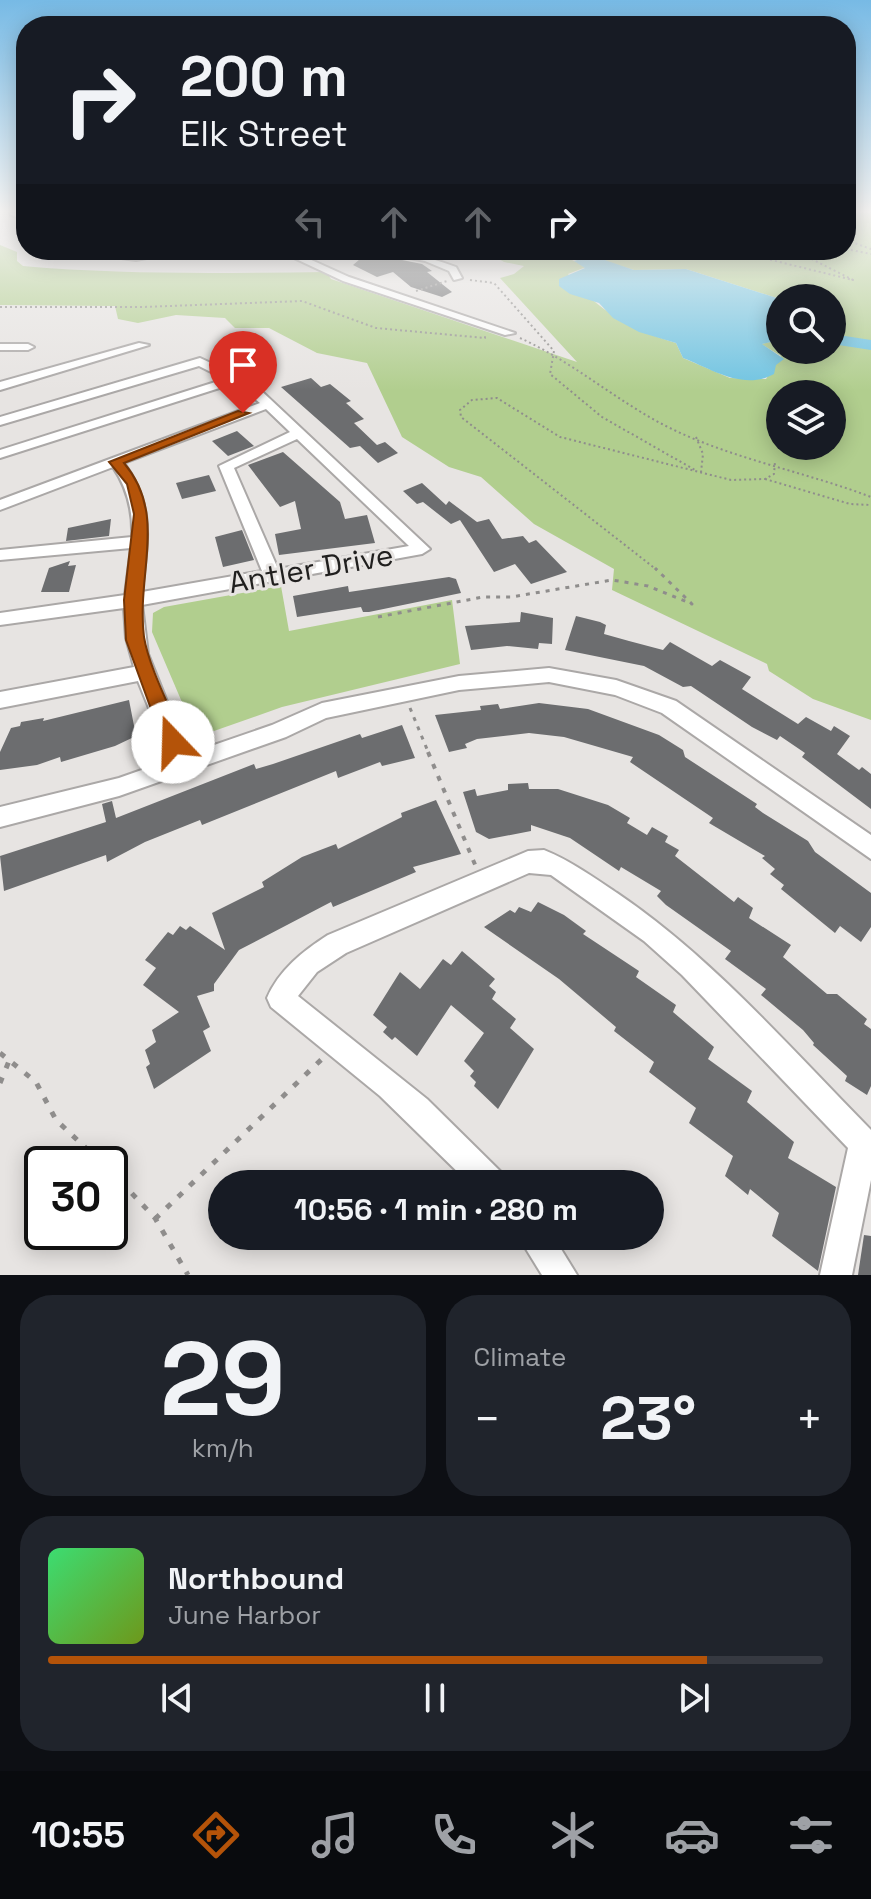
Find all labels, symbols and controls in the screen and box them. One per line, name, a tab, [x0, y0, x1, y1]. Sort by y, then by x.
text: 200 m	[180, 41, 348, 112]
icon: right	[48, 48, 152, 152]
text: Elk Street	[180, 111, 348, 157]
icon: left	[288, 200, 332, 244]
icon: ahead	[372, 200, 416, 244]
icon: ahead	[456, 200, 500, 244]
icon: right	[540, 200, 584, 244]
map controls	[766, 284, 846, 460]
button: search	[766, 284, 846, 364]
pin	[209, 331, 277, 413]
icon: arrive	[221, 343, 265, 387]
button: layers	[766, 380, 846, 460]
street label: Antler Drive	[225, 535, 396, 602]
position arrow	[131, 700, 215, 784]
speed limit sign: 30	[24, 1146, 128, 1250]
text: 10:56 · 1 min · 280 m	[294, 1190, 578, 1229]
text: 29	[160, 1313, 286, 1445]
text: Climate	[474, 1340, 566, 1374]
text: 23°	[600, 1380, 696, 1457]
text: −	[474, 1391, 501, 1447]
text: +	[796, 1391, 823, 1447]
text: km/h	[192, 1431, 254, 1465]
text: Northbound	[168, 1559, 344, 1598]
text: June Harbor	[168, 1598, 321, 1632]
icon: previous	[155, 1676, 199, 1720]
icon: pause	[413, 1676, 457, 1720]
icon: next	[672, 1676, 716, 1720]
icon: directions	[188, 1807, 244, 1863]
icon: music	[307, 1807, 363, 1863]
icon: phone	[426, 1807, 482, 1863]
icon: climate	[545, 1807, 601, 1863]
icon: car	[664, 1807, 720, 1863]
icon: filters	[783, 1807, 839, 1863]
text: 10:55	[32, 1812, 125, 1858]

